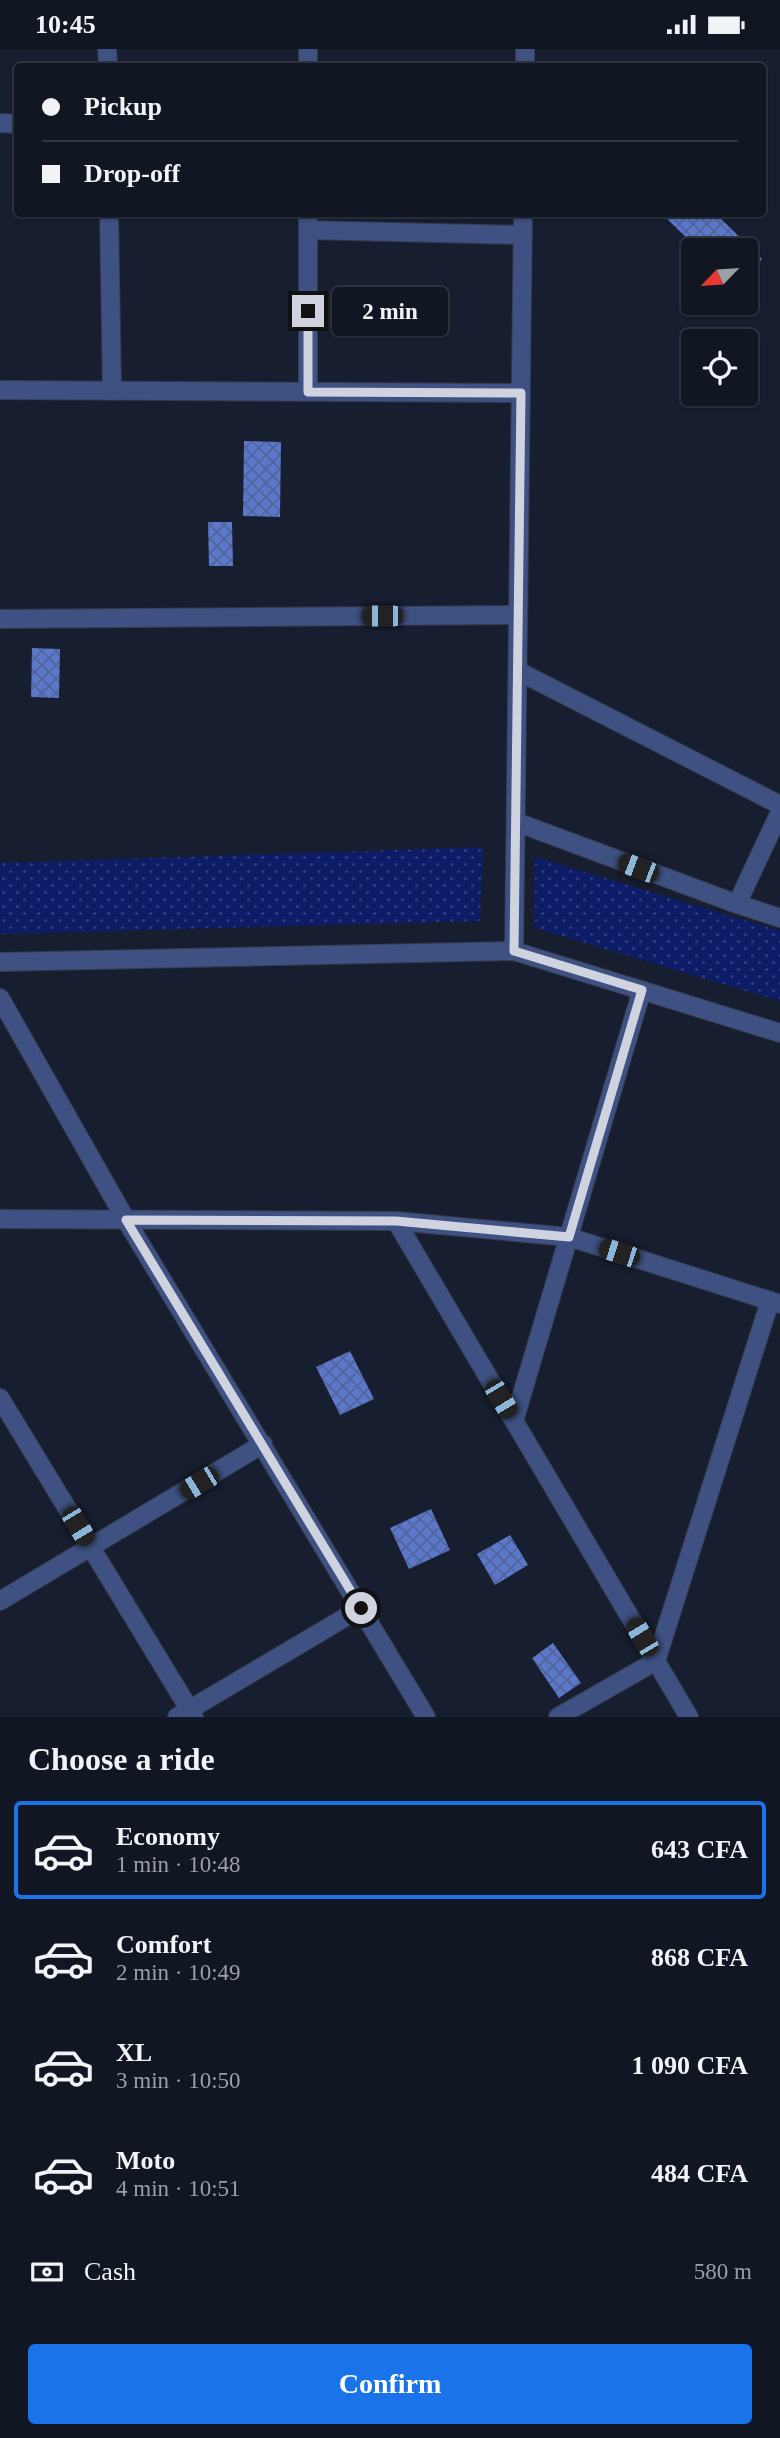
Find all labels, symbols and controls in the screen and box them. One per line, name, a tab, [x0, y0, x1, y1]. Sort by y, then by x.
text: 10:45	[35, 10, 96, 39]
text: Pickup	[84, 92, 162, 121]
text: Drop-off	[84, 159, 180, 188]
north arrow	[681, 238, 758, 315]
map controls	[681, 238, 758, 406]
callout: 2 min	[332, 287, 448, 335]
route end	[292, 295, 324, 327]
text: 2 min	[362, 299, 418, 324]
button: locate	[681, 329, 758, 406]
car	[362, 606, 404, 627]
car	[615, 851, 662, 885]
car	[596, 1237, 643, 1269]
car	[482, 1376, 521, 1422]
car	[176, 1463, 223, 1503]
car	[59, 1503, 98, 1549]
route start	[345, 1592, 377, 1624]
car	[623, 1614, 662, 1660]
text: Choose a ride	[28, 1741, 215, 1777]
icon: car	[32, 1819, 95, 1882]
text: Economy	[116, 1822, 220, 1851]
text: 643 CFA	[651, 1835, 748, 1864]
text: 1 min · 10:48	[116, 1852, 241, 1877]
icon: car	[32, 1927, 95, 1990]
text: Comfort	[116, 1930, 211, 1959]
text: 868 CFA	[651, 1943, 748, 1972]
text: 2 min · 10:49	[116, 1960, 241, 1985]
icon: car	[32, 2035, 95, 2098]
text: XL	[116, 2038, 152, 2067]
text: 1 090 CFA	[631, 2051, 748, 2080]
text: 3 min · 10:50	[116, 2068, 241, 2093]
icon: car	[32, 2143, 95, 2206]
text: Moto	[116, 2146, 175, 2175]
text: 484 CFA	[651, 2159, 748, 2188]
text: 4 min · 10:51	[116, 2176, 241, 2201]
icon: cash	[28, 2253, 66, 2291]
text: Cash	[84, 2257, 136, 2286]
text: 580 m	[694, 2259, 752, 2284]
button: Confirm	[28, 2344, 752, 2424]

